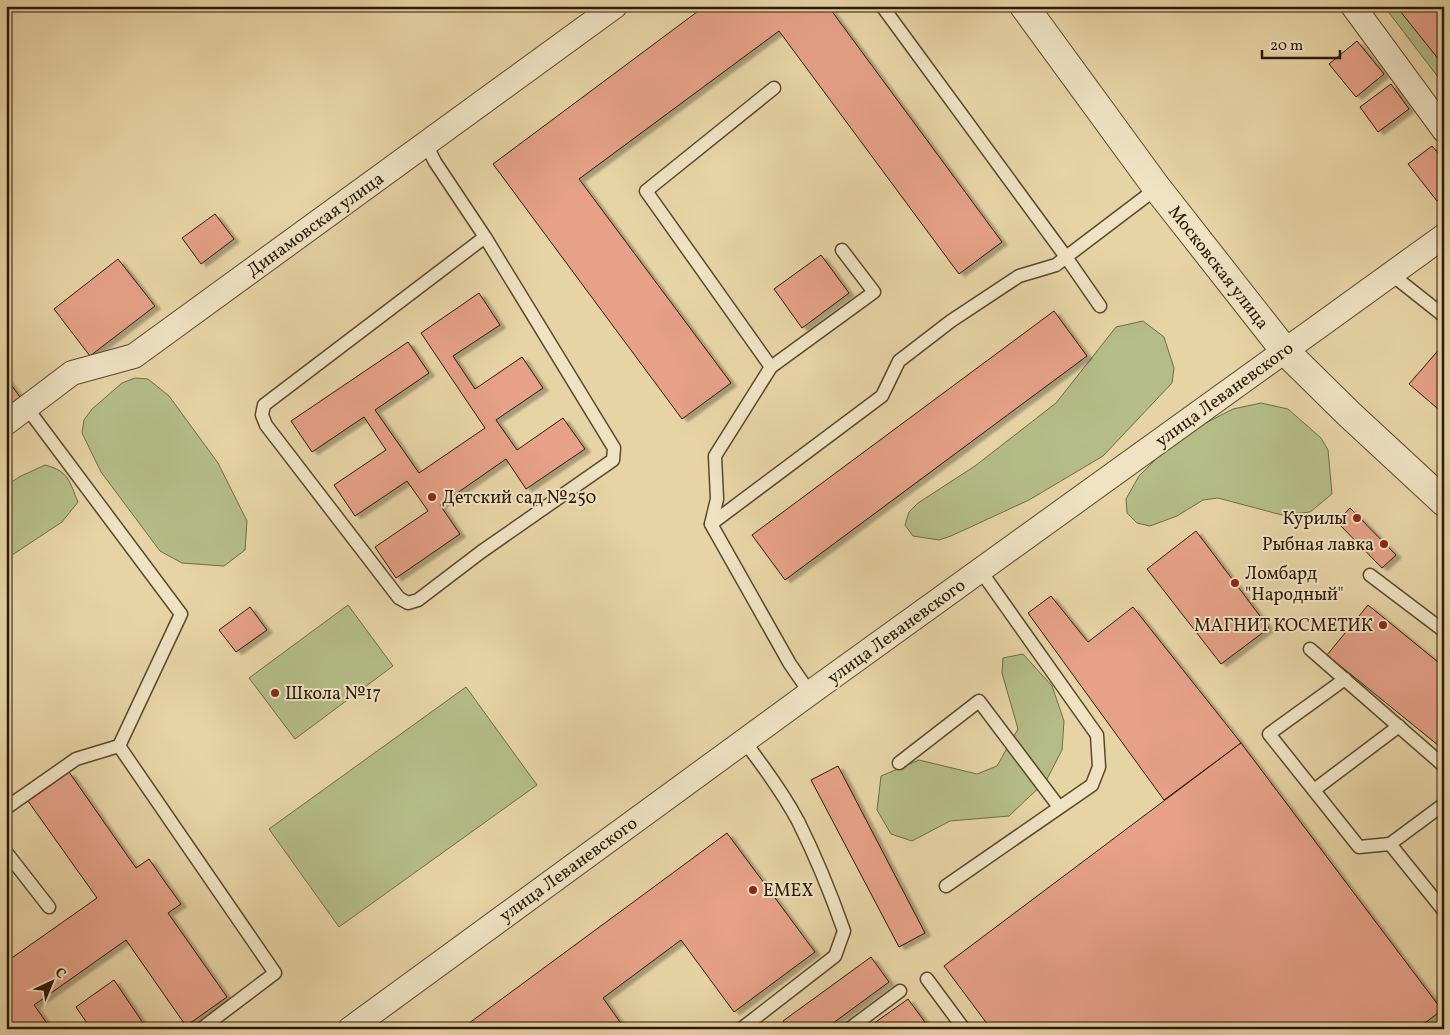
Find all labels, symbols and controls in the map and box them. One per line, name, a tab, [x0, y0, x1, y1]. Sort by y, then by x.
scale bar	[1262, 28, 1340, 60]
text: 20 m	[1270, 36, 1303, 57]
street label: Динамовская улица	[242, 167, 390, 284]
street label: Московская улица	[1161, 201, 1274, 335]
street label: улица Леваневского	[1151, 337, 1299, 454]
place label: Детский сад №250	[442, 486, 596, 511]
marker: Детский сад №250	[426, 491, 438, 503]
place label: Курилы	[1283, 507, 1347, 532]
marker: Курилы	[1351, 512, 1363, 524]
place label: Рыбная лавка	[1262, 533, 1374, 558]
marker: Рыбная лавка	[1378, 538, 1390, 550]
place label: Ломбард "Народный"	[1245, 562, 1344, 608]
street label: улица Леваневского	[823, 574, 971, 691]
marker: Ломбард "Народный"	[1229, 577, 1241, 589]
place label: МАГНИТ КОСМЕТИК	[1194, 614, 1373, 639]
marker: МАГНИТ КОСМЕТИК	[1377, 619, 1389, 631]
place label: Школа №17	[285, 682, 381, 707]
marker: Школа №17	[269, 687, 281, 699]
street label: улица Леваневского	[495, 812, 643, 929]
place label: EMEX	[763, 879, 813, 904]
marker: EMEX	[747, 884, 759, 896]
north arrow	[28, 958, 78, 1008]
text: С	[50, 964, 70, 984]

